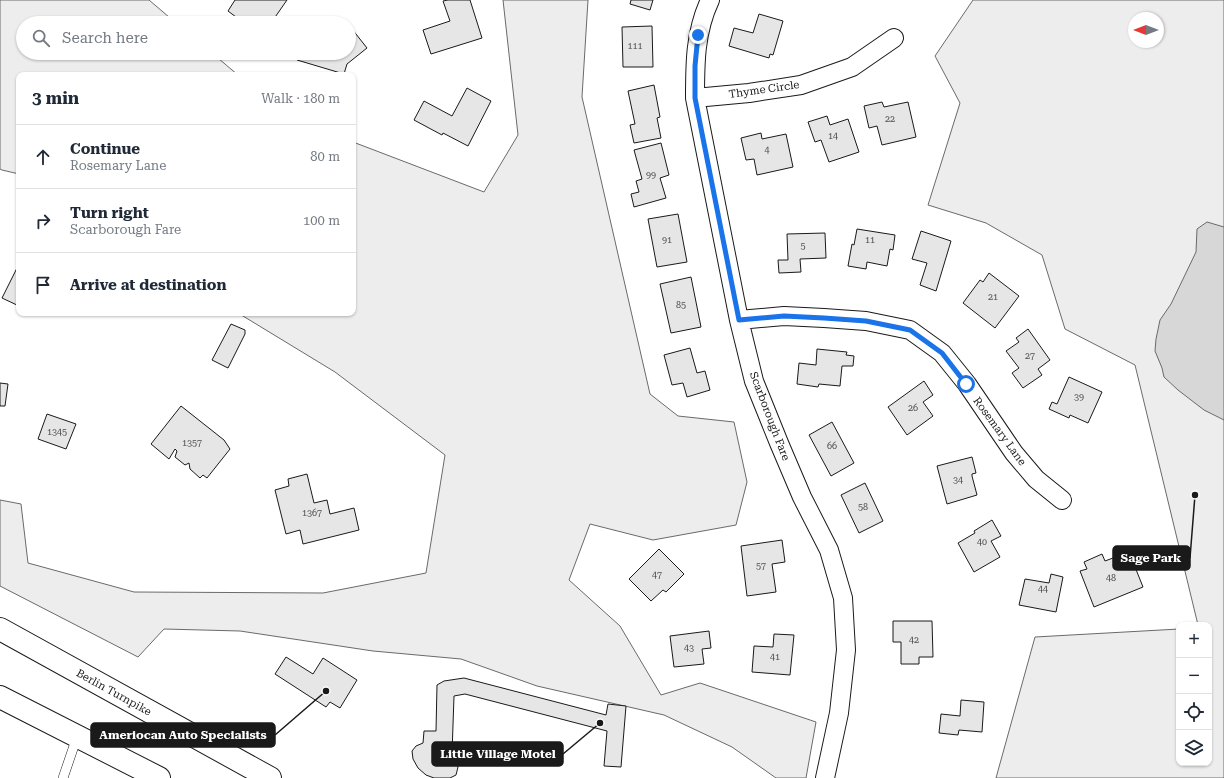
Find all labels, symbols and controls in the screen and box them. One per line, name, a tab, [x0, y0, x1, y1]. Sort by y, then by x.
north arrow	[1128, 12, 1164, 48]
search box	[16, 16, 356, 60]
route end	[689, 26, 707, 44]
icon: search	[30, 27, 52, 49]
text: Search here	[62, 29, 148, 47]
house number: 111	[627, 41, 643, 51]
street label: Thyme Circle	[728, 78, 800, 101]
text: 3 min	[32, 88, 79, 108]
text: Walk · 180 m	[261, 91, 340, 106]
house number: 22	[885, 114, 895, 124]
house number: 14	[828, 131, 838, 141]
text: Continue	[70, 140, 140, 158]
house number: 4	[764, 145, 770, 155]
icon: ahead	[32, 146, 54, 168]
text: 80 m	[310, 149, 340, 164]
text: Rosemary Lane	[70, 158, 166, 173]
house number: 99	[646, 170, 656, 180]
text: Turn right	[70, 204, 149, 222]
icon: right	[32, 210, 54, 232]
text: 100 m	[303, 213, 340, 228]
text: Scarborough Fare	[70, 222, 181, 237]
house number: 91	[662, 235, 672, 245]
house number: 11	[865, 235, 875, 245]
house number: 5	[800, 241, 806, 251]
icon: arrive	[32, 274, 54, 296]
text: Arrive at destination	[70, 276, 226, 294]
house number: 21	[988, 292, 998, 302]
house number: 85	[676, 300, 686, 310]
house number: 27	[1025, 351, 1035, 361]
street label: Scarborough Fare	[747, 370, 792, 462]
route start	[957, 375, 975, 393]
house number: 39	[1074, 392, 1084, 402]
street label: Rosemary Lane	[970, 395, 1029, 468]
house number: 26	[908, 403, 918, 413]
house number: 1345	[47, 427, 67, 437]
house number: 1357	[182, 438, 202, 448]
house number: 66	[827, 441, 837, 451]
house number: 34	[953, 475, 963, 485]
house number: 58	[858, 502, 868, 512]
house number: 1367	[302, 508, 322, 518]
house number: 40	[977, 537, 987, 547]
callout: Sage Park	[1113, 546, 1190, 570]
text: Sage Park	[1121, 551, 1182, 565]
house number: 57	[756, 561, 766, 571]
house number: 47	[652, 570, 662, 580]
house number: 48	[1106, 573, 1116, 583]
house number: 44	[1038, 584, 1048, 594]
map controls	[1176, 622, 1212, 766]
button: +	[1176, 622, 1212, 658]
house number: 42	[909, 635, 919, 645]
house number: 43	[684, 643, 694, 653]
house number: 41	[770, 652, 780, 662]
button: −	[1176, 658, 1212, 694]
street label: Berlin Turnpike	[74, 666, 154, 718]
button: locate	[1176, 694, 1212, 730]
callout: Ameriocan Auto Specialists	[91, 723, 275, 747]
text: Ameriocan Auto Specialists	[99, 728, 267, 742]
button: layers	[1176, 730, 1212, 766]
callout: Little Village Motel	[432, 742, 563, 766]
text: Little Village Motel	[440, 747, 556, 761]

